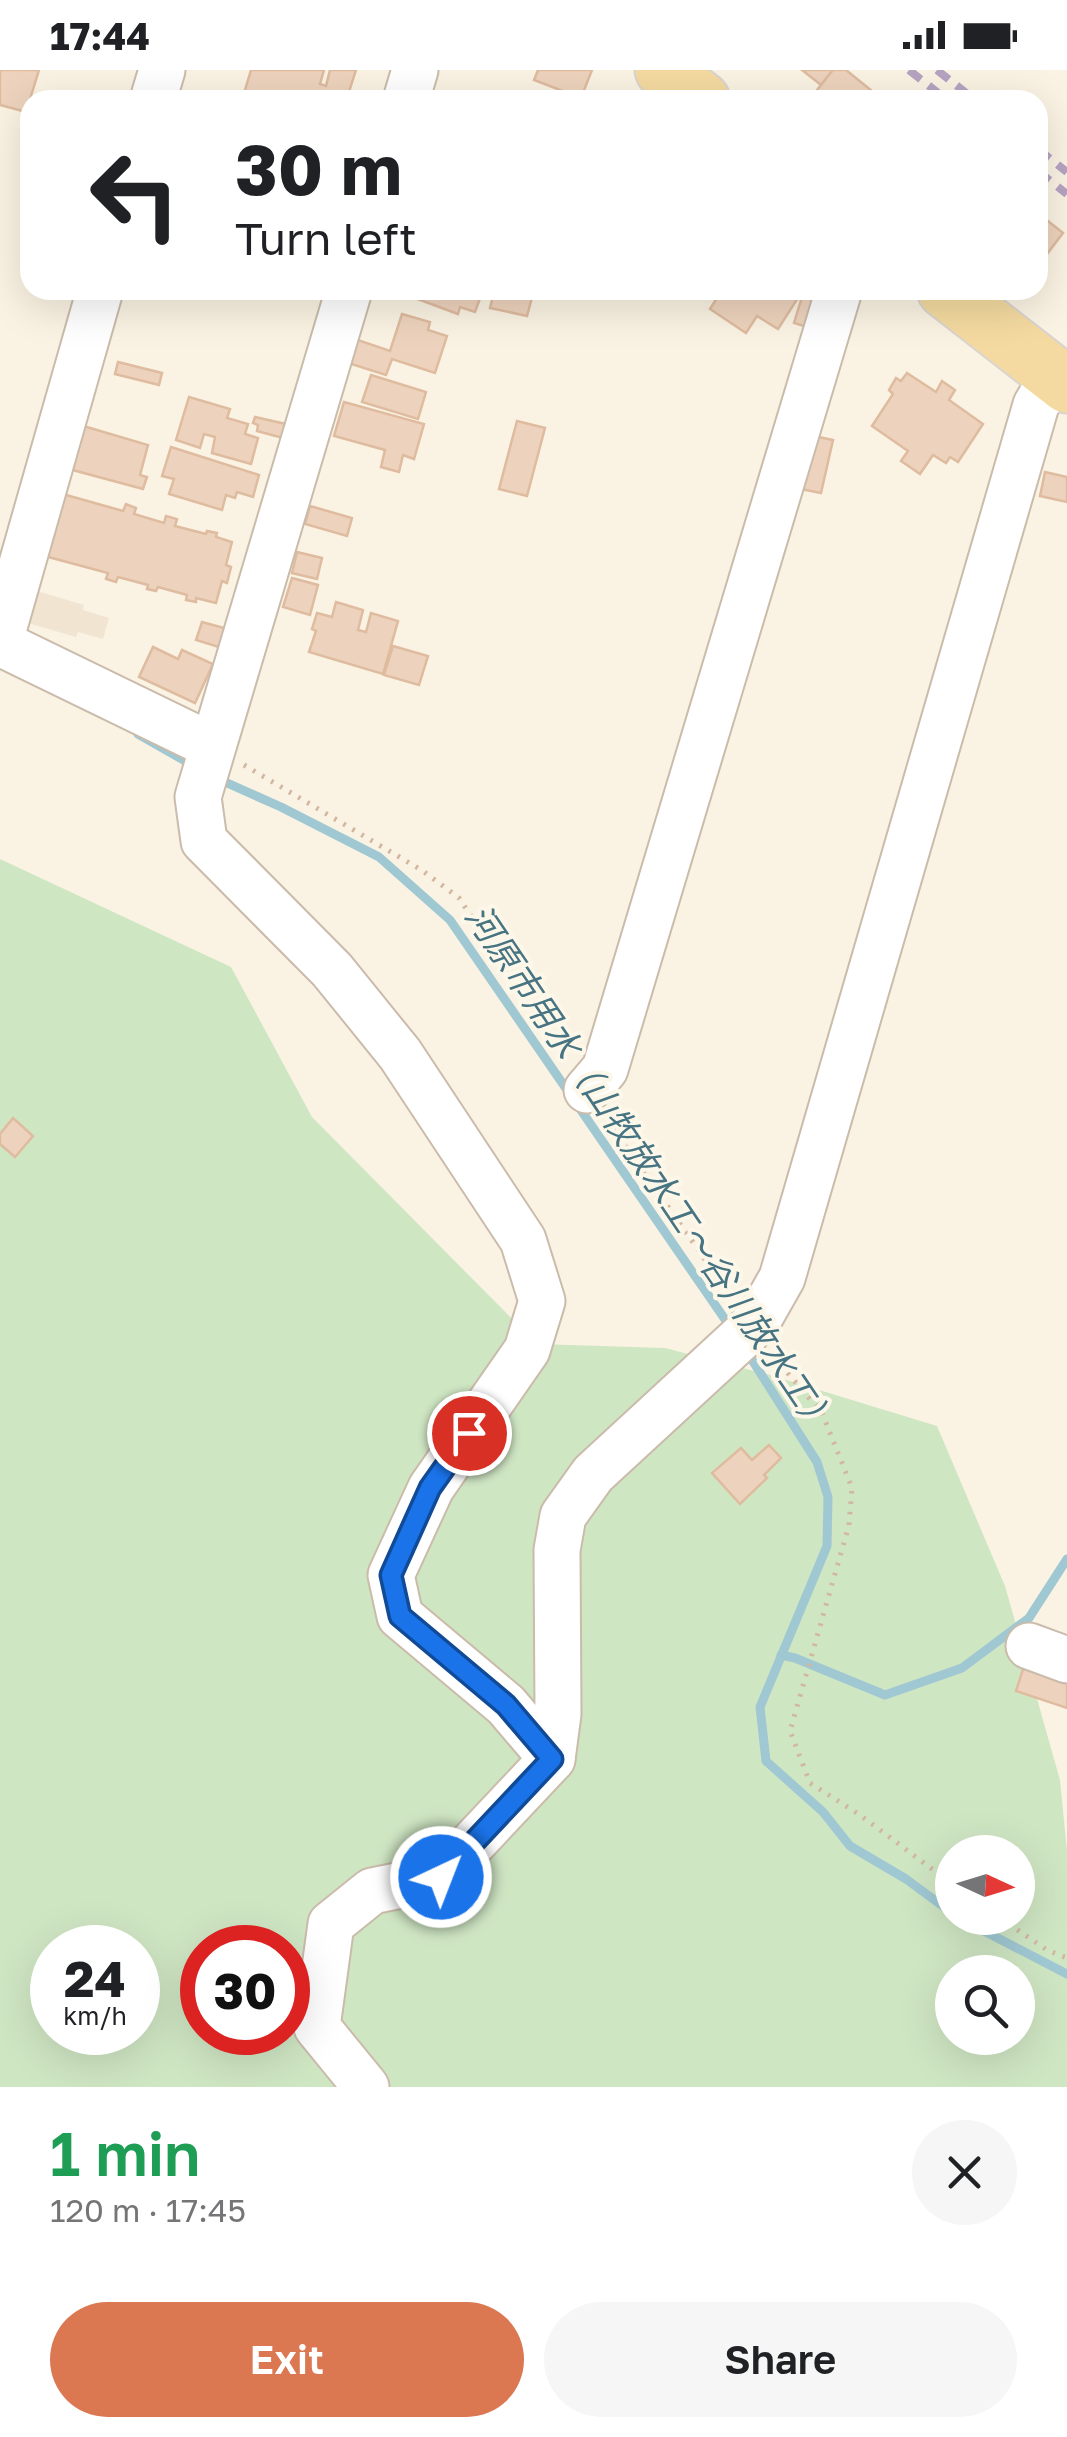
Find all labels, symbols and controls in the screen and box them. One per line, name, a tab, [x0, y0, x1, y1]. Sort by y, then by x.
text: 17:44	[50, 13, 150, 58]
text: 30 m	[235, 126, 402, 210]
icon: left	[70, 130, 200, 260]
text: Turn left	[235, 211, 417, 265]
water label: 河原市用水（山牧放水工～谷川放水工）	[457, 897, 844, 1442]
pin	[427, 1391, 512, 1476]
icon: arrive	[442, 1406, 497, 1461]
position arrow	[389, 1825, 493, 1929]
north arrow	[935, 1835, 1035, 1935]
map controls	[935, 1835, 1035, 2055]
speed limit sign: 30	[180, 1925, 310, 2055]
text: 24	[64, 1948, 126, 2008]
button: search	[935, 1955, 1035, 2055]
text: km/h	[63, 2000, 127, 2031]
text: 1 min	[50, 2117, 200, 2189]
button: close	[912, 2120, 1017, 2225]
text: 120 m · 17:45	[50, 2191, 246, 2229]
button: Exit	[50, 2302, 524, 2417]
button: Share	[544, 2302, 1017, 2417]

